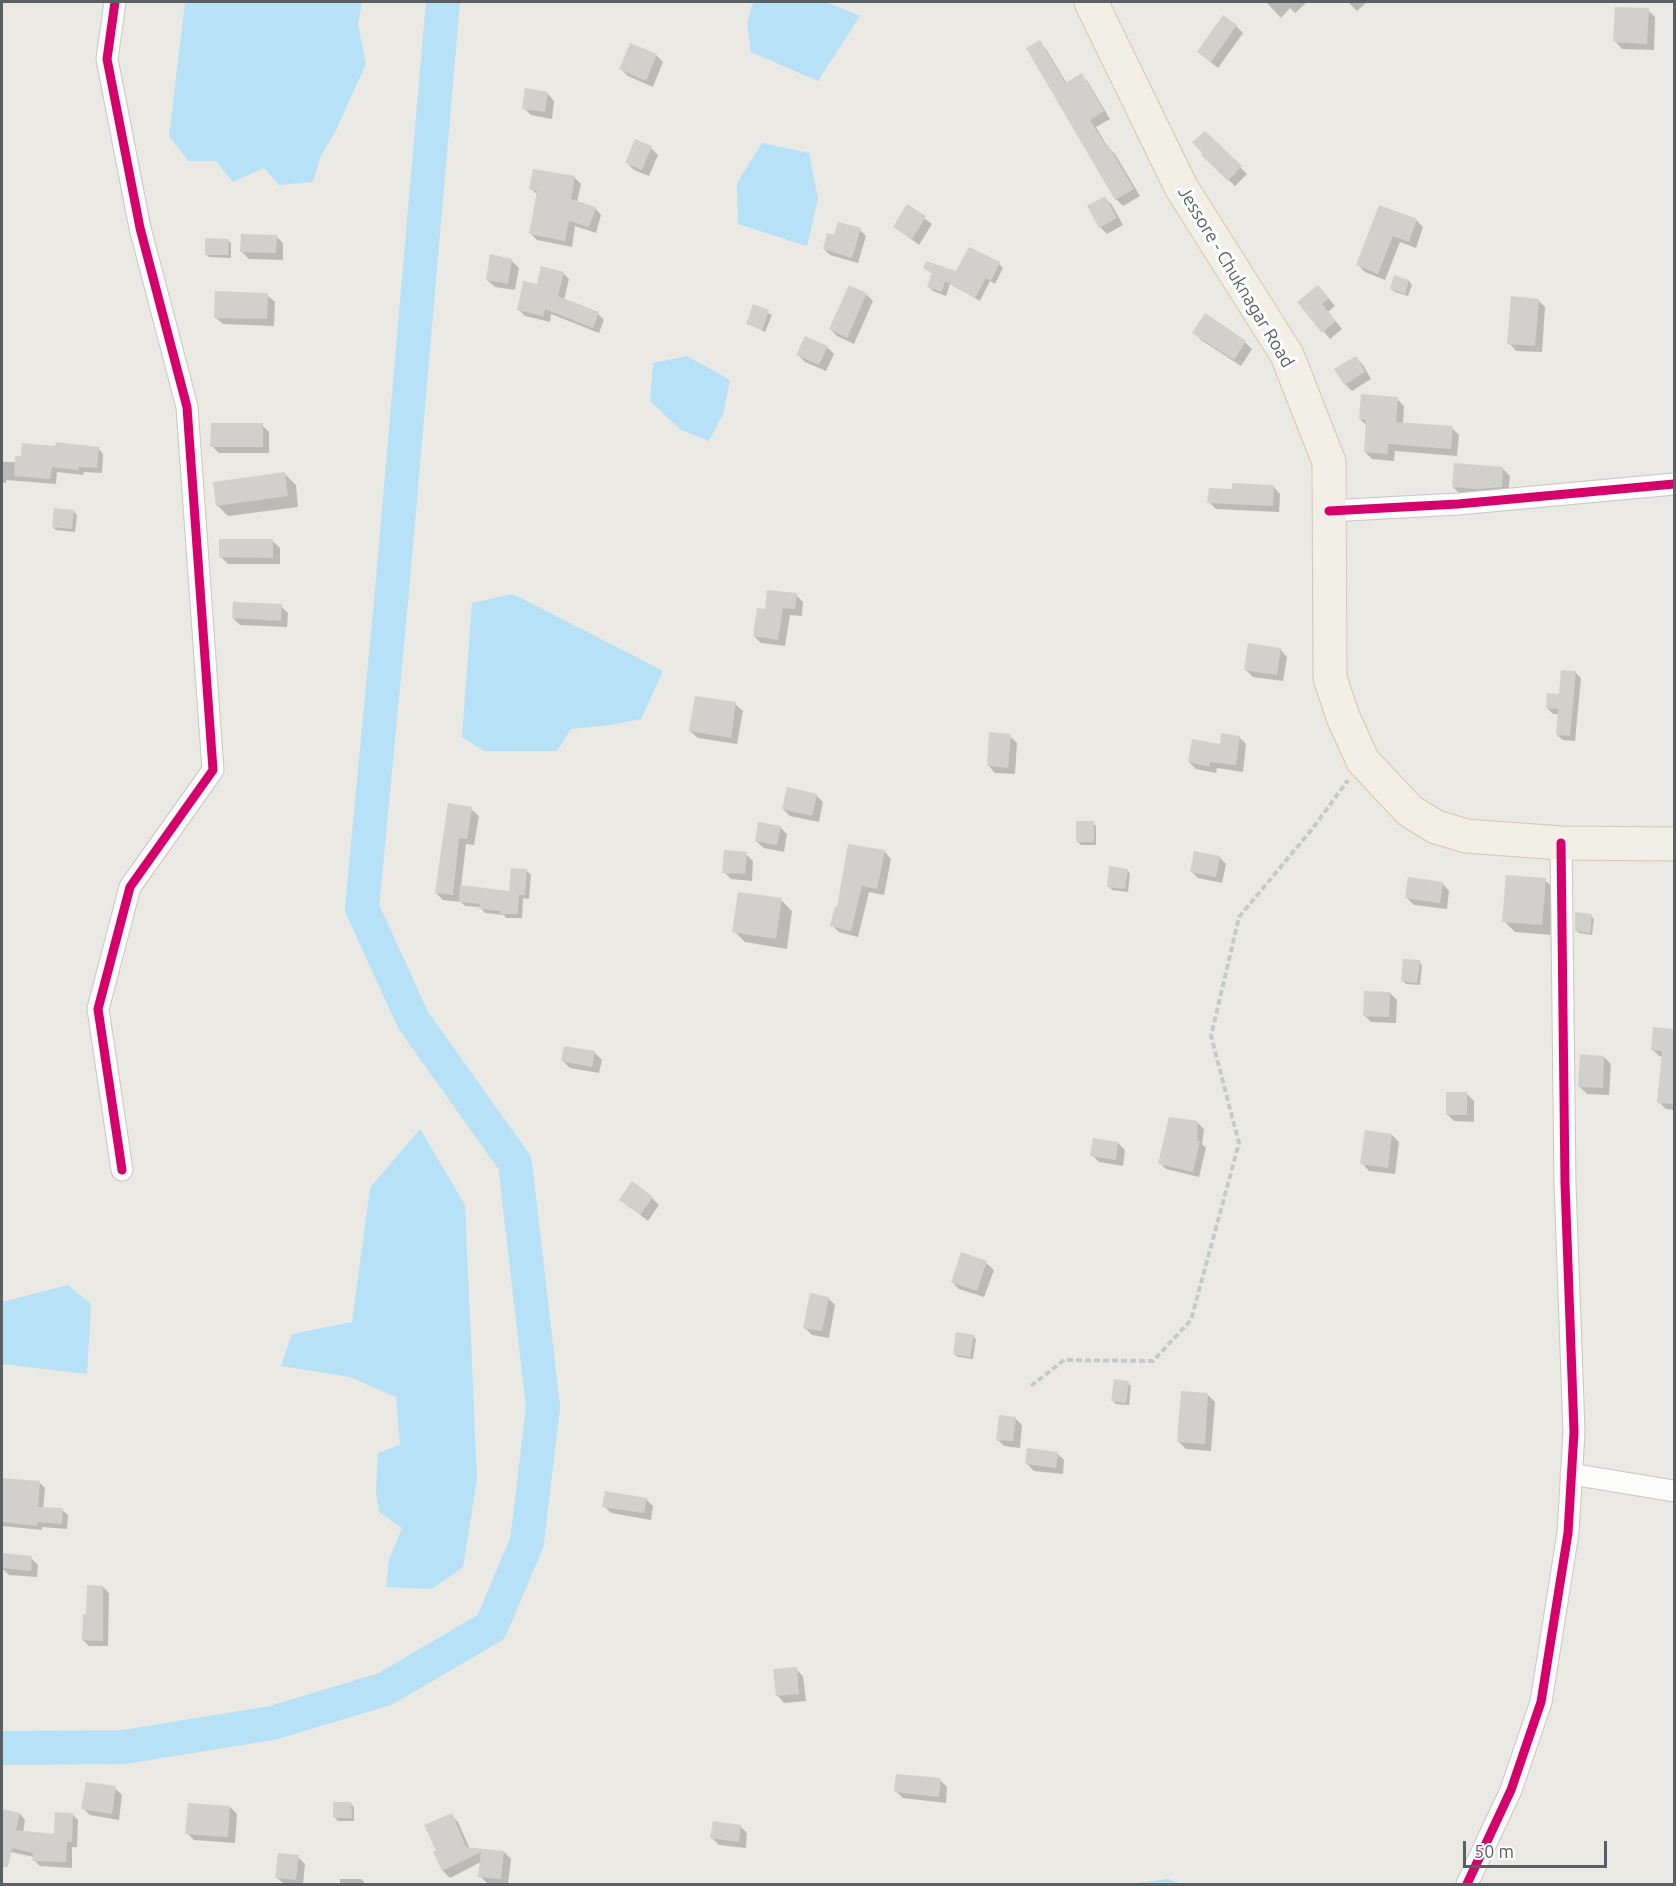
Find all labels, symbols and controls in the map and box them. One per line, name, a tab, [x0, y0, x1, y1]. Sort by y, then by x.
street label: Jessore - Chuknagar Road	[1173, 183, 1299, 371]
scale bar	[1466, 1829, 1610, 1867]
text: 50 m	[1474, 1841, 1514, 1861]

